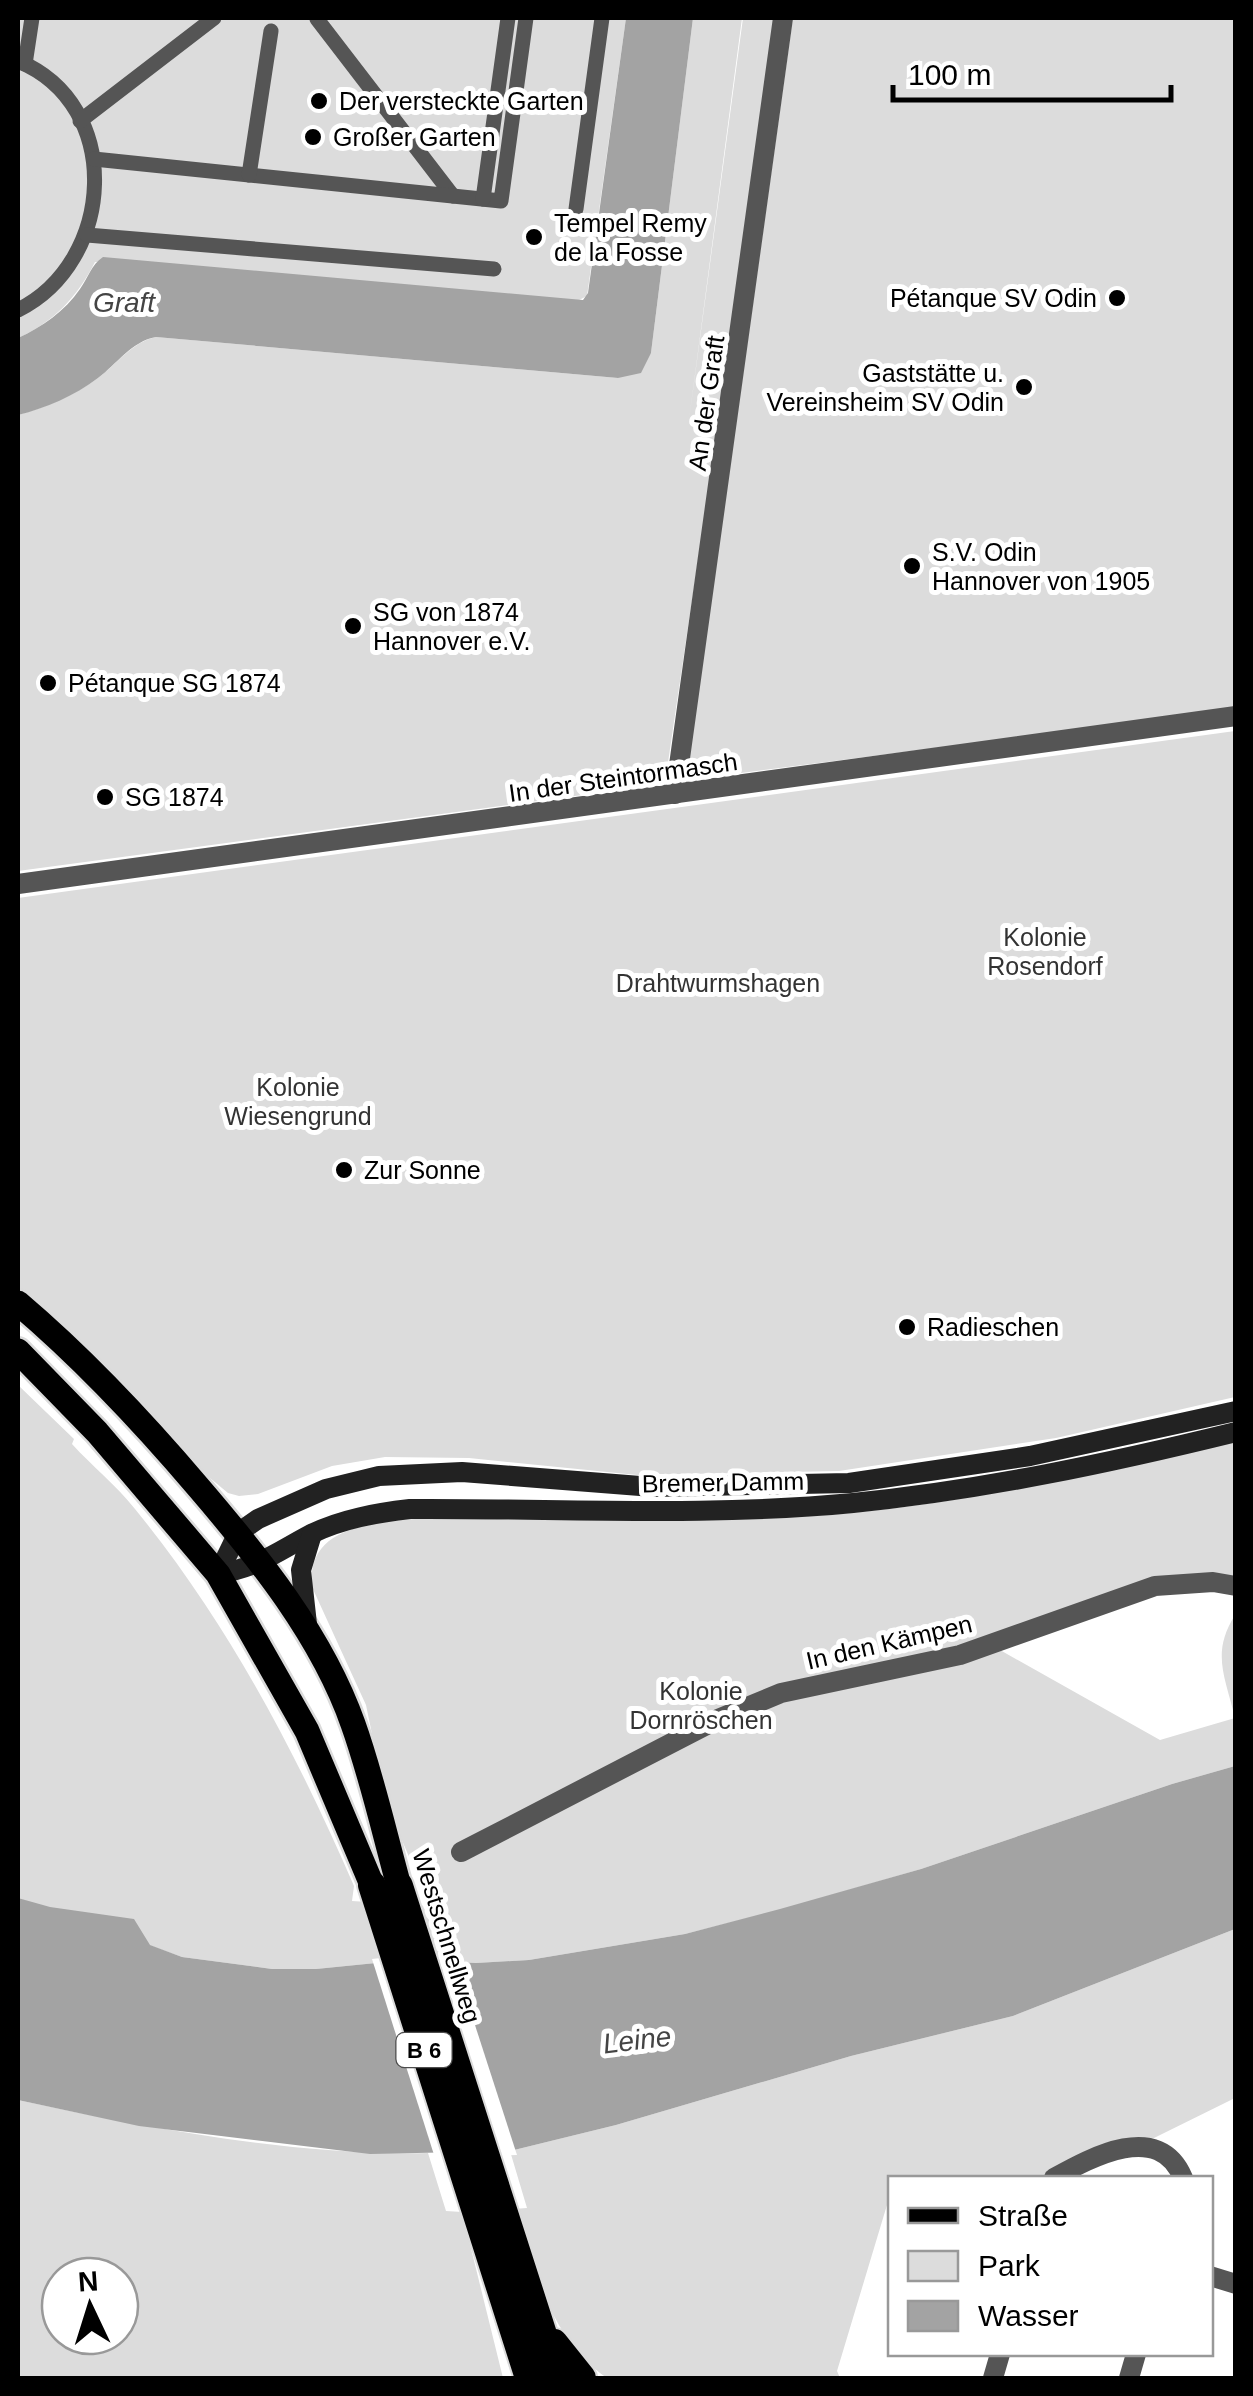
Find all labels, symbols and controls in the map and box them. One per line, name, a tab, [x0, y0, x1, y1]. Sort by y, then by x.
scale bar	[893, 40, 1170, 102]
text: 100 m	[908, 58, 991, 91]
place label: Der versteckte Garten	[339, 87, 584, 115]
marker: Der versteckte Garten	[308, 90, 330, 112]
place label: Großer Garten	[333, 123, 496, 151]
marker: Großer Garten	[302, 126, 324, 148]
place label: Tempel Remy de la Fosse	[554, 209, 707, 266]
marker: Tempel Remy de la Fosse	[523, 226, 545, 248]
place label: Pétanque SV Odin	[890, 284, 1097, 312]
water label: Graft	[93, 287, 156, 318]
marker: Pétanque SV Odin	[1106, 287, 1128, 309]
street label: An der Graft	[683, 334, 729, 472]
place label: Gaststätte u. Vereinsheim SV Odin	[766, 359, 1004, 416]
marker: Gaststätte u. Vereinsheim SV Odin	[1013, 376, 1035, 398]
place label: S.V. Odin Hannover von 1905	[932, 538, 1150, 595]
marker: S.V. Odin Hannover von 1905	[901, 555, 923, 577]
place label: SG von 1874 Hannover e.V.	[373, 598, 531, 655]
marker: SG von 1874 Hannover e.V.	[342, 615, 364, 637]
place label: Pétanque SG 1874	[68, 669, 281, 697]
marker: Pétanque SG 1874	[37, 672, 59, 694]
street label: In der Steintormasch	[507, 747, 739, 807]
place label: SG 1874	[125, 783, 224, 811]
marker: SG 1874	[94, 786, 116, 808]
park label: Kolonie Rosendorf	[987, 923, 1103, 980]
park label: Drahtwurmshagen	[616, 969, 820, 997]
park label: Kolonie Wiesengrund	[224, 1073, 372, 1130]
place label: Zur Sonne	[364, 1156, 481, 1184]
marker: Zur Sonne	[333, 1159, 355, 1181]
place label: Radieschen	[927, 1313, 1059, 1341]
marker: Radieschen	[896, 1316, 918, 1338]
street label: Bremer Damm	[642, 1467, 804, 1497]
street label: In den Kämpen	[803, 1609, 975, 1675]
park label: Kolonie Dornröschen	[629, 1677, 773, 1734]
street label: Westschnellweg	[407, 1846, 487, 2026]
water label: Leine	[601, 2020, 673, 2060]
road number: B 6	[396, 2033, 452, 2067]
legend	[888, 2176, 1213, 2356]
text: Straße	[978, 2199, 1068, 2232]
text: Park	[978, 2249, 1041, 2282]
north arrow	[40, 2256, 140, 2356]
text: N	[77, 2265, 99, 2298]
text: Wasser	[978, 2299, 1079, 2332]

